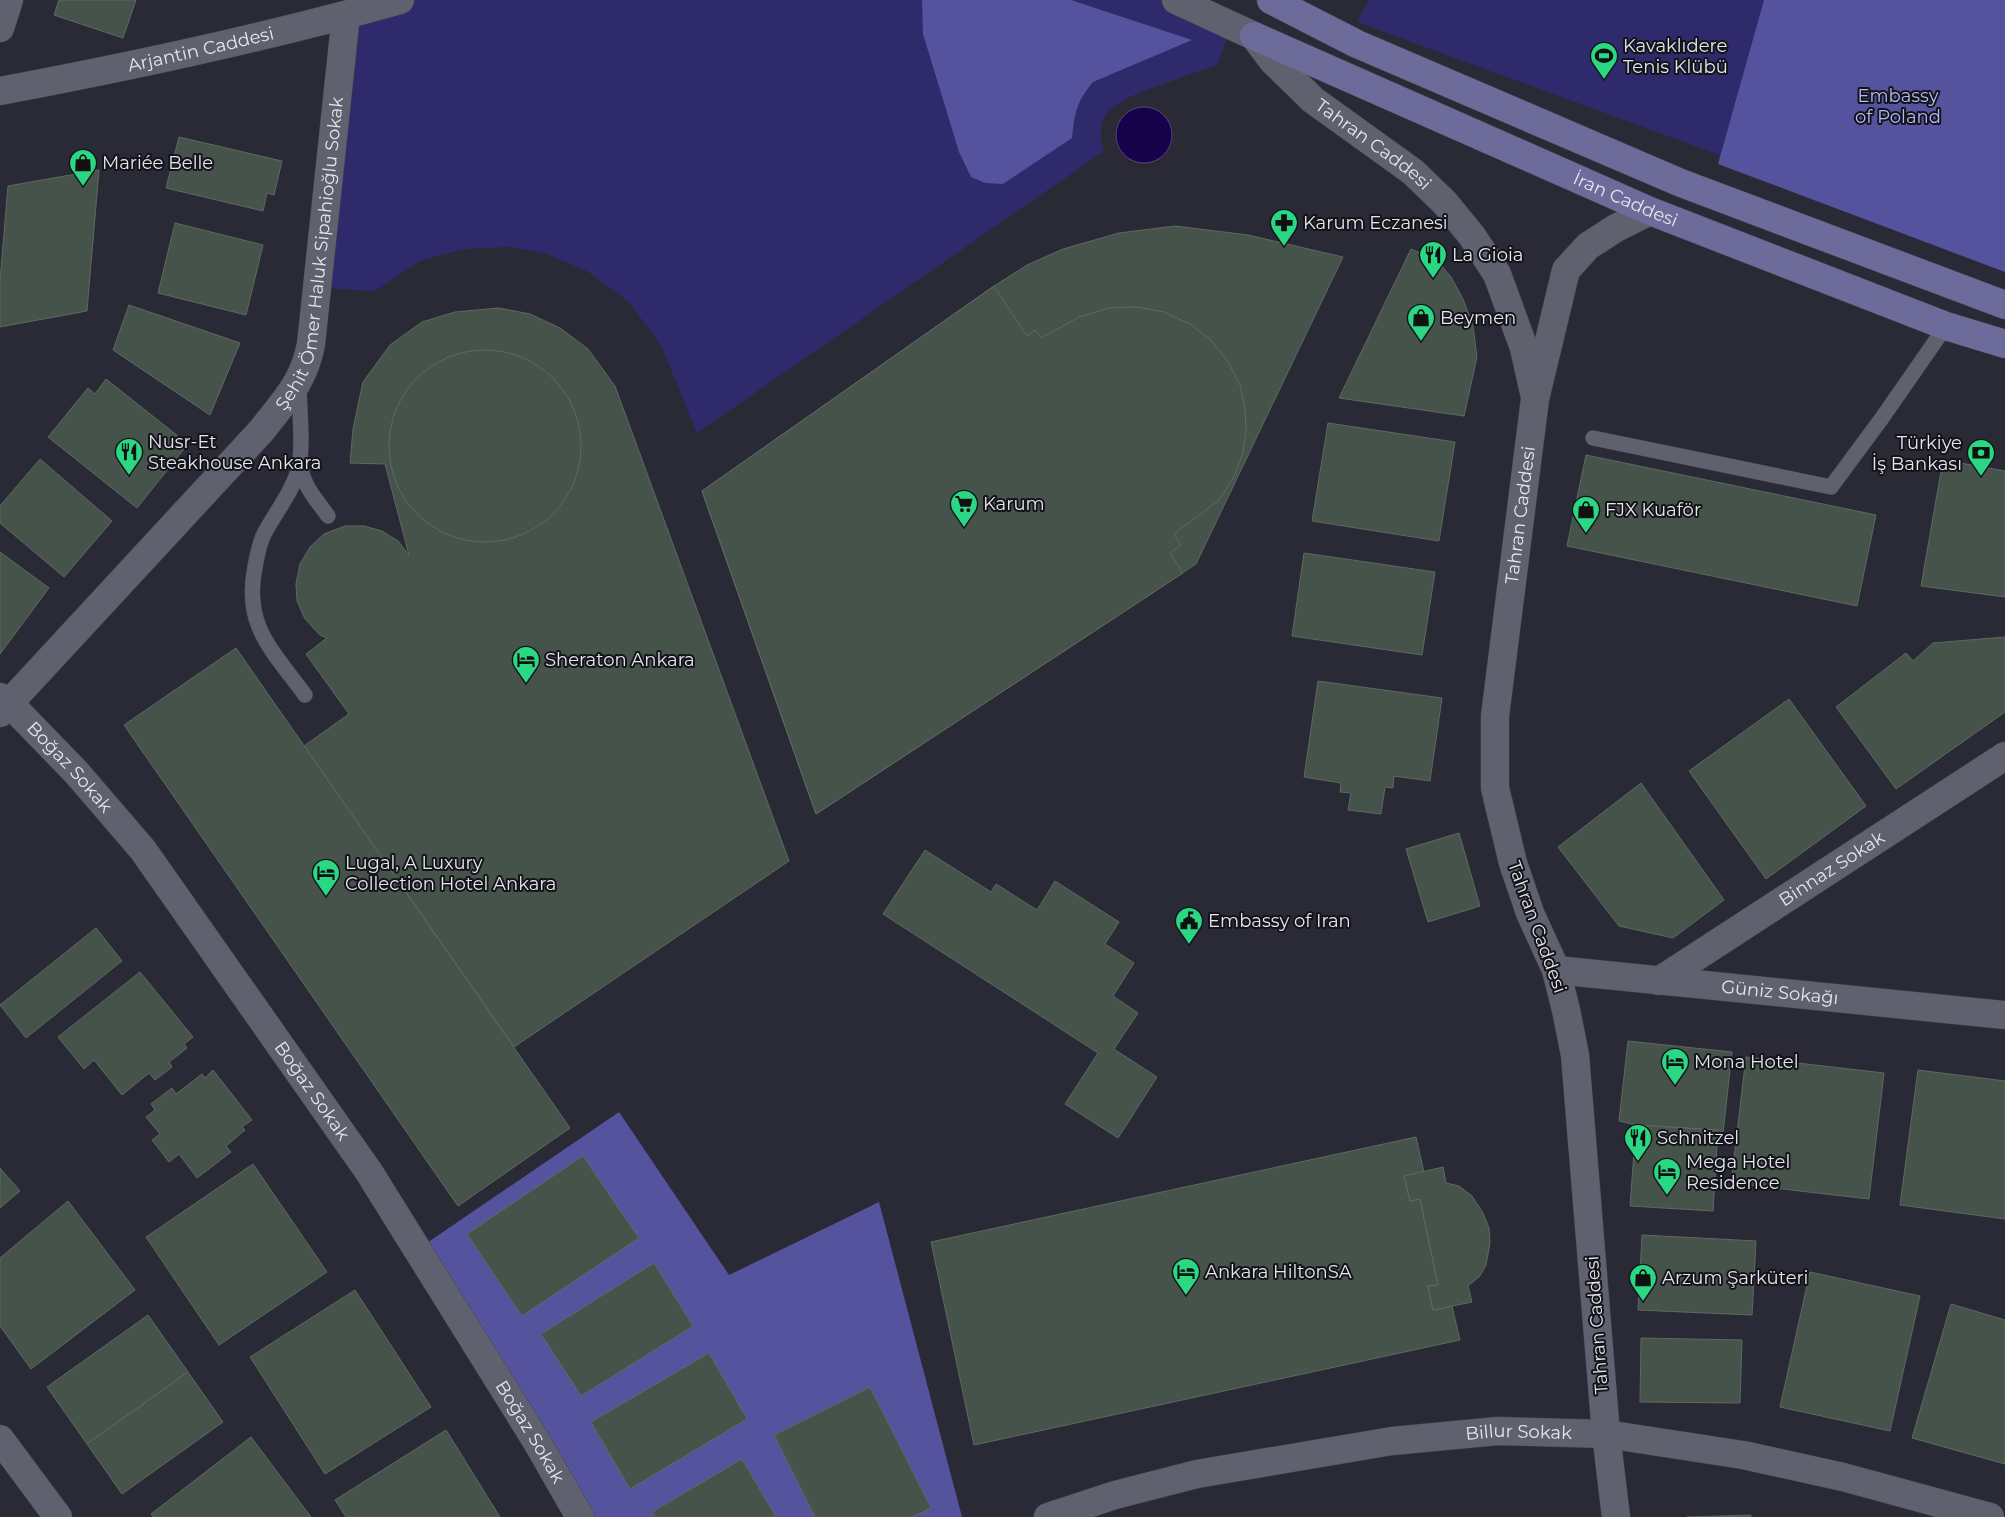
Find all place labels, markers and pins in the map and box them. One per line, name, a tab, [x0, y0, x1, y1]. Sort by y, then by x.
place label: Kavaklıdere Tenis Klübü	[1623, 35, 1728, 78]
sports icon: Kavaklıdere Tenis Klübü	[1589, 41, 1619, 80]
shop icon: Mariée Belle	[68, 148, 98, 187]
place label: Mariée Belle	[102, 152, 213, 174]
pharmacy icon: Karum Eczanesi	[1269, 208, 1299, 247]
place label: Karum Eczanesi	[1303, 212, 1448, 234]
restaurant icon: La Gioia	[1418, 240, 1448, 279]
place label: La Gioia	[1452, 244, 1523, 266]
shop icon: Beymen	[1406, 303, 1436, 342]
place label: Beymen	[1440, 307, 1516, 329]
place label: Nusr-Et Steakhouse Ankara	[148, 431, 321, 474]
place label: Türkiye İş Bankası	[1872, 432, 1962, 475]
restaurant icon: Nusr-Et Steakhouse Ankara	[114, 437, 144, 476]
bank icon: Türkiye İş Bankası	[1966, 438, 1996, 477]
supermarket icon: Karum	[949, 489, 979, 528]
place label: Karum	[983, 493, 1045, 515]
shop icon: FJX Kuaför	[1571, 495, 1601, 534]
place label: FJX Kuaför	[1605, 499, 1701, 521]
hotel icon: Sheraton Ankara	[511, 645, 541, 684]
place label: Sheraton Ankara	[545, 649, 695, 671]
place label: Lugal, A Luxury Collection Hotel Ankara	[345, 852, 556, 895]
hotel icon: Lugal, A Luxury Collection Hotel Ankara	[311, 858, 341, 897]
public building icon: Embassy of Iran	[1174, 906, 1204, 945]
place label: Embassy of Iran	[1208, 910, 1351, 932]
hotel icon: Mona Hotel	[1660, 1047, 1690, 1086]
place label: Mona Hotel	[1694, 1051, 1799, 1073]
restaurant icon: Schnitzel	[1623, 1123, 1653, 1162]
place label: Schnitzel	[1657, 1127, 1739, 1149]
place label: Mega Hotel Residence	[1686, 1151, 1790, 1194]
hotel icon: Mega Hotel Residence	[1652, 1157, 1682, 1196]
hotel icon: Ankara HiltonSA	[1171, 1257, 1201, 1296]
place label: Ankara HiltonSA	[1205, 1261, 1352, 1283]
shop icon: Arzum Şarküteri	[1628, 1263, 1658, 1302]
place label: Arzum Şarküteri	[1662, 1267, 1808, 1289]

